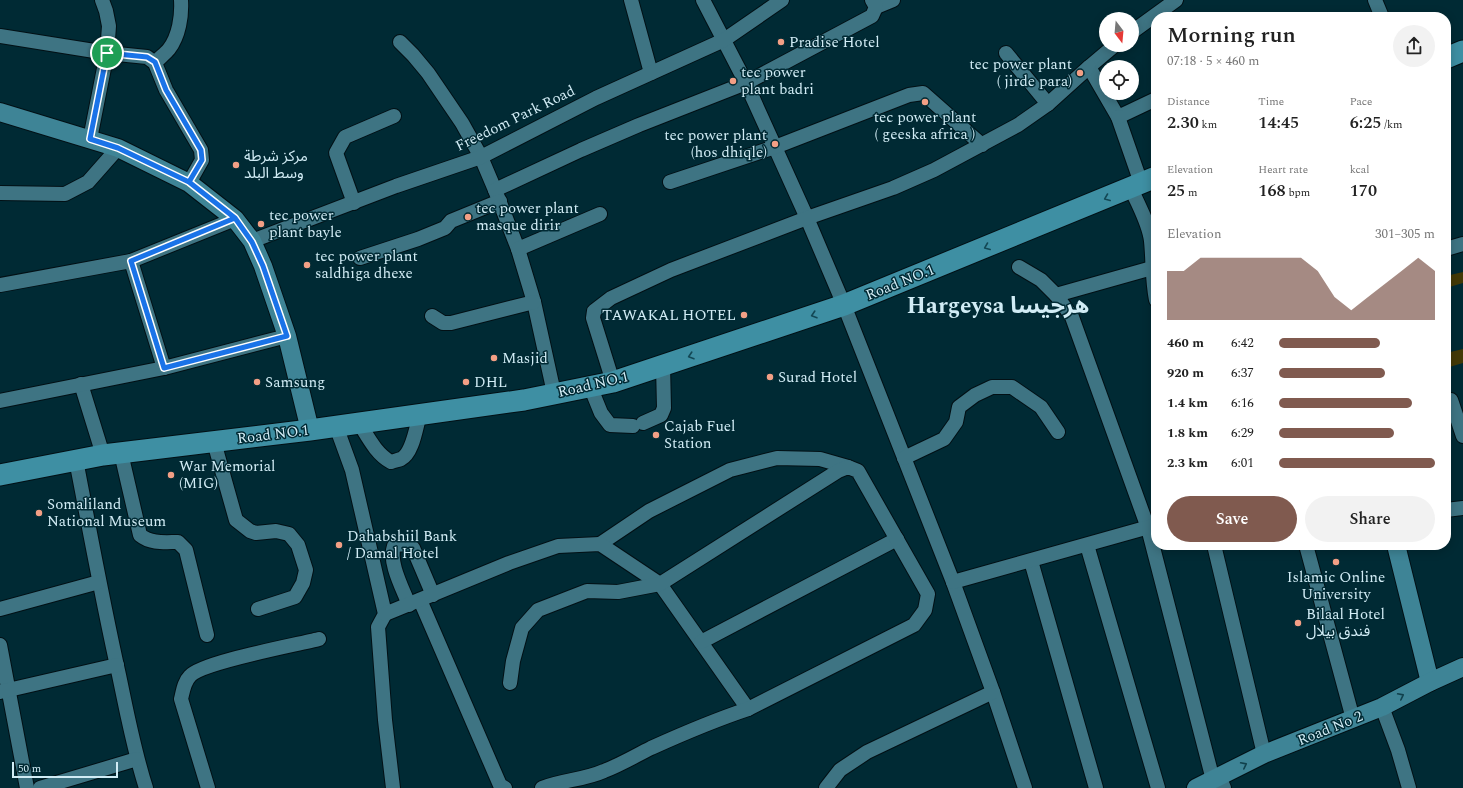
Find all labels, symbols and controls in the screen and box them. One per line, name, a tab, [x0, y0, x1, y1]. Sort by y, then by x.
north arrow	[1099, 12, 1139, 52]
map controls	[1099, 12, 1139, 100]
text: Morning run	[1167, 19, 1296, 52]
button: share	[1393, 25, 1435, 67]
place label: Pradise Hotel	[789, 31, 880, 54]
pin	[90, 36, 124, 70]
marker: Pradise Hotel	[776, 37, 786, 47]
icon: arrive	[96, 42, 118, 64]
text: 07:18 · 5 × 460 m	[1167, 51, 1259, 71]
place label: tec power plant ( jirde para)	[969, 53, 1072, 93]
button: locate	[1099, 60, 1139, 100]
place label: tec power plant badri	[741, 61, 814, 101]
marker: tec power plant ( jirde para)	[1075, 68, 1085, 78]
marker: tec power plant badri	[728, 76, 738, 86]
street label: Freedom Park Road	[451, 79, 579, 157]
text: Distance	[1167, 93, 1210, 110]
text: Time	[1258, 93, 1284, 110]
text: Pace	[1350, 93, 1372, 110]
marker: tec power plant ( geeska africa )	[920, 97, 930, 107]
place label: tec power plant ( geeska africa )	[874, 106, 976, 146]
text: 2.30	[1167, 110, 1199, 136]
text: 14:45	[1258, 110, 1299, 136]
text: 6:25	[1350, 110, 1381, 136]
text: km	[1199, 116, 1217, 133]
text: /km	[1381, 116, 1403, 133]
place label: tec power plant (hos dhiqle)	[664, 124, 767, 164]
marker: tec power plant (hos dhiqle)	[770, 139, 780, 149]
place label: مركز شرطة وسط البلد	[244, 145, 308, 185]
marker: مركز شرطة وسط البلد	[231, 160, 241, 170]
text: Elevation	[1167, 161, 1213, 178]
text: Heart rate	[1258, 161, 1308, 178]
text: kcal	[1350, 161, 1369, 178]
text: 25	[1167, 178, 1185, 204]
text: 168	[1258, 178, 1286, 204]
text: 170	[1350, 178, 1377, 204]
text: m	[1185, 184, 1197, 201]
text: bpm	[1286, 184, 1310, 201]
one-way arrow	[1104, 193, 1111, 201]
place label: tec power plant masque dirir	[476, 197, 579, 237]
place label: tec power plant bayle	[269, 204, 342, 244]
marker: tec power plant masque dirir	[463, 212, 473, 222]
marker: tec power plant bayle	[256, 219, 266, 229]
text: Elevation	[1167, 224, 1221, 244]
text: 301–305 m	[1375, 224, 1435, 244]
one-way arrow	[983, 242, 990, 250]
place label: tec power plant saldhiga dhexe	[315, 245, 418, 285]
street label: Road NO.1	[862, 258, 938, 307]
marker: tec power plant saldhiga dhexe	[302, 260, 312, 270]
district label: Hargeysa هرجيسا	[907, 289, 1089, 324]
place label: TAWAKAL HOTEL	[602, 304, 736, 327]
marker: TAWAKAL HOTEL	[739, 310, 749, 320]
one-way arrow	[811, 310, 818, 319]
text: 460 m	[1167, 333, 1204, 353]
text: 6:42	[1231, 333, 1254, 353]
place label: Masjid	[502, 347, 548, 370]
one-way arrow	[687, 351, 694, 360]
marker: Masjid	[489, 353, 499, 363]
text: 920 m	[1167, 363, 1204, 383]
text: 6:37	[1231, 363, 1254, 383]
street label: Road NO.1	[555, 365, 631, 404]
place label: Surad Hotel	[778, 366, 857, 389]
place label: Samsung	[265, 371, 325, 394]
place label: DHL	[474, 371, 507, 394]
marker: Surad Hotel	[765, 372, 775, 382]
marker: Samsung	[252, 377, 262, 387]
marker: DHL	[461, 377, 471, 387]
text: 1.4 km	[1167, 393, 1208, 413]
text: 6:16	[1231, 393, 1254, 413]
place label: Cajab Fuel Station	[664, 415, 736, 455]
street label: Road NO.1	[236, 419, 310, 450]
text: 1.8 km	[1167, 423, 1208, 443]
text: 6:29	[1231, 423, 1254, 443]
marker: Cajab Fuel Station	[651, 430, 661, 440]
text: 2.3 km	[1167, 453, 1208, 473]
text: 6:01	[1231, 453, 1254, 473]
place label: War Memorial (MIG)	[179, 455, 275, 495]
marker: War Memorial (MIG)	[166, 470, 176, 480]
place label: Somaliland National Museum	[47, 493, 166, 533]
button: Save	[1167, 496, 1297, 542]
button: Share	[1305, 496, 1435, 542]
marker: Somaliland National Museum	[34, 508, 44, 518]
place label: Dahabshiil Bank / Damal Hotel	[347, 525, 457, 565]
marker: Dahabshiil Bank / Damal Hotel	[334, 540, 344, 550]
marker: Islamic Online University	[1331, 557, 1341, 567]
place label: Islamic Online University	[1287, 566, 1385, 606]
place label: Bilaal Hotel فندق بيلال	[1306, 603, 1385, 643]
marker: Bilaal Hotel فندق بيلال	[1293, 618, 1303, 628]
one-way arrow	[1397, 694, 1405, 701]
street label: Road No 2	[1294, 705, 1366, 752]
scale bar	[12, 760, 118, 779]
text: 50 m	[18, 760, 41, 777]
one-way arrow	[1239, 762, 1247, 769]

